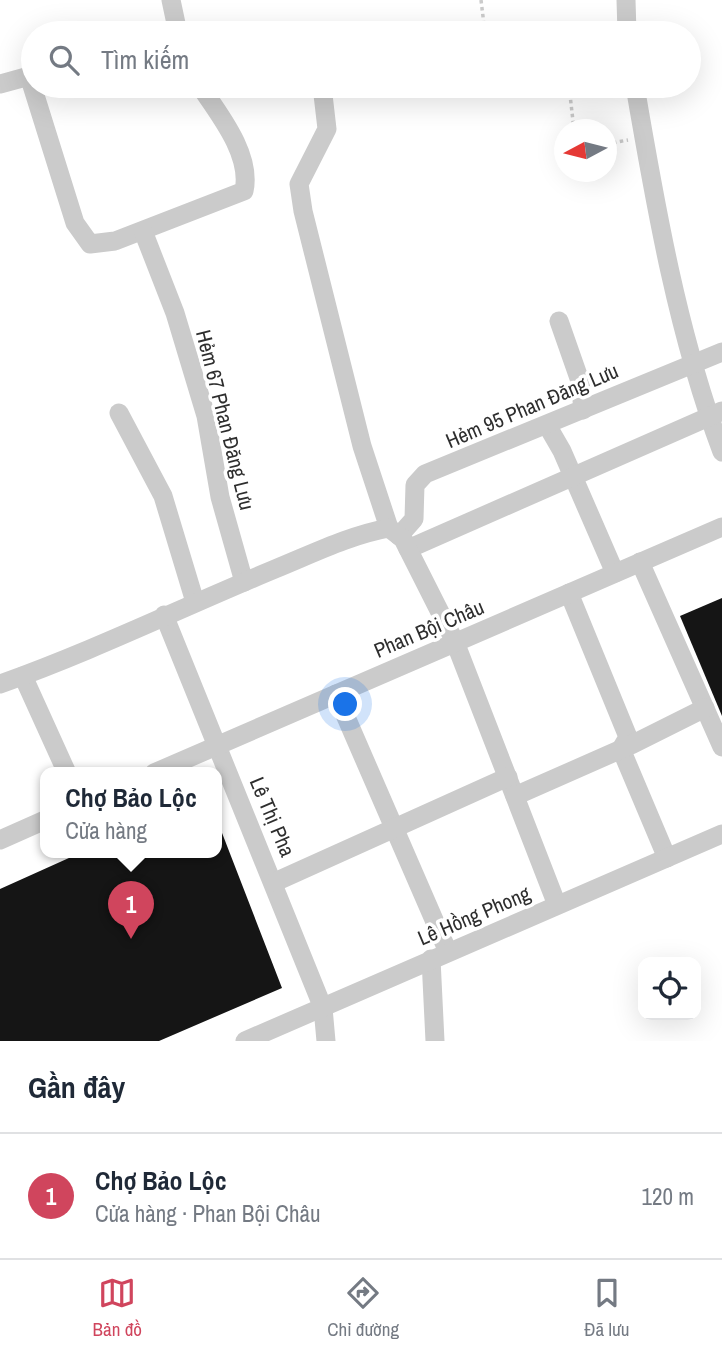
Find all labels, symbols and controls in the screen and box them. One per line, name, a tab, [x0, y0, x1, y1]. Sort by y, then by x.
search box	[21, 21, 701, 98]
icon: search	[45, 41, 83, 79]
text: Tìm kiếm	[101, 42, 189, 77]
north arrow	[554, 119, 617, 182]
street label: Hẻm 67 Phan Đăng Lưu	[189, 327, 262, 513]
street label: Hẻm 95 Phan Đăng Lưu	[441, 356, 623, 455]
street label: Phan Bội Châu	[369, 592, 488, 665]
your location	[328, 687, 362, 721]
popup	[40, 767, 222, 858]
street label: Lê Thị Pha	[243, 772, 302, 861]
text: Chợ Bảo Lộc	[65, 780, 197, 815]
text: Cửa hàng	[65, 815, 147, 846]
street label: Lê Hồng Phong	[413, 879, 535, 952]
pin: 1	[108, 881, 154, 939]
map controls	[638, 957, 701, 1020]
button: locate	[638, 957, 701, 1020]
text: Gần đây	[28, 1067, 125, 1107]
text: Chợ Bảo Lộc	[95, 1163, 226, 1198]
text: 1	[46, 1181, 56, 1212]
text: 120 m	[642, 1181, 694, 1212]
text: Cửa hàng · Phan Bội Châu	[95, 1198, 320, 1229]
tab: Bản đồ	[93, 1274, 142, 1342]
tab: Chỉ đường	[327, 1274, 399, 1342]
tab: Đã lưu	[584, 1274, 629, 1342]

